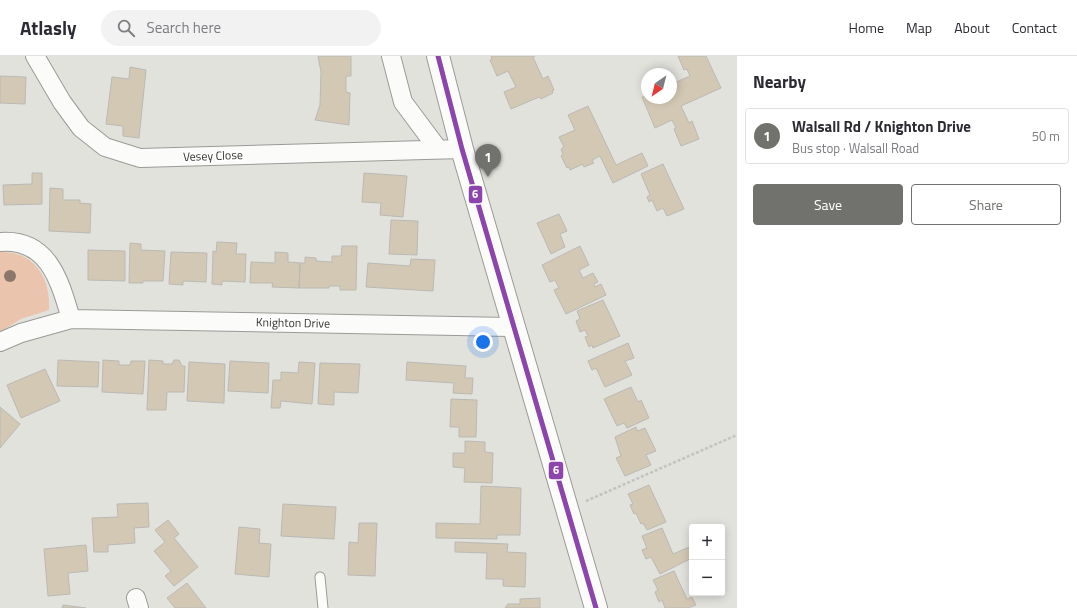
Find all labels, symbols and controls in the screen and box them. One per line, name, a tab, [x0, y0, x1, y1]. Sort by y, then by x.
search box	[101, 10, 381, 46]
text: Atlasly	[20, 13, 77, 42]
text: Search here	[147, 16, 221, 39]
icon: search	[115, 17, 137, 39]
text: Home	[849, 17, 884, 38]
text: Map	[906, 17, 932, 38]
text: About	[954, 17, 990, 38]
text: Contact	[1012, 17, 1057, 38]
north arrow	[641, 68, 677, 104]
text: Nearby	[753, 69, 806, 95]
text: Walsall Rd / Knighton Drive	[792, 115, 971, 138]
text: 1	[763, 126, 771, 146]
text: 50 m	[1032, 126, 1060, 146]
text: Bus stop · Walsall Road	[792, 138, 919, 158]
pin: 1	[475, 144, 501, 177]
street label: Vesey Close	[183, 145, 243, 166]
button: Save	[753, 184, 903, 225]
button: Share	[911, 184, 1061, 225]
line badge: 6	[468, 185, 483, 204]
text: 6	[472, 186, 478, 202]
street label: Knighton Drive	[256, 312, 330, 333]
your location	[473, 332, 493, 352]
line badge: 6	[548, 461, 564, 480]
text: 6	[553, 462, 559, 478]
map controls	[689, 524, 725, 596]
button: +	[689, 524, 725, 560]
button: −	[689, 560, 725, 596]

